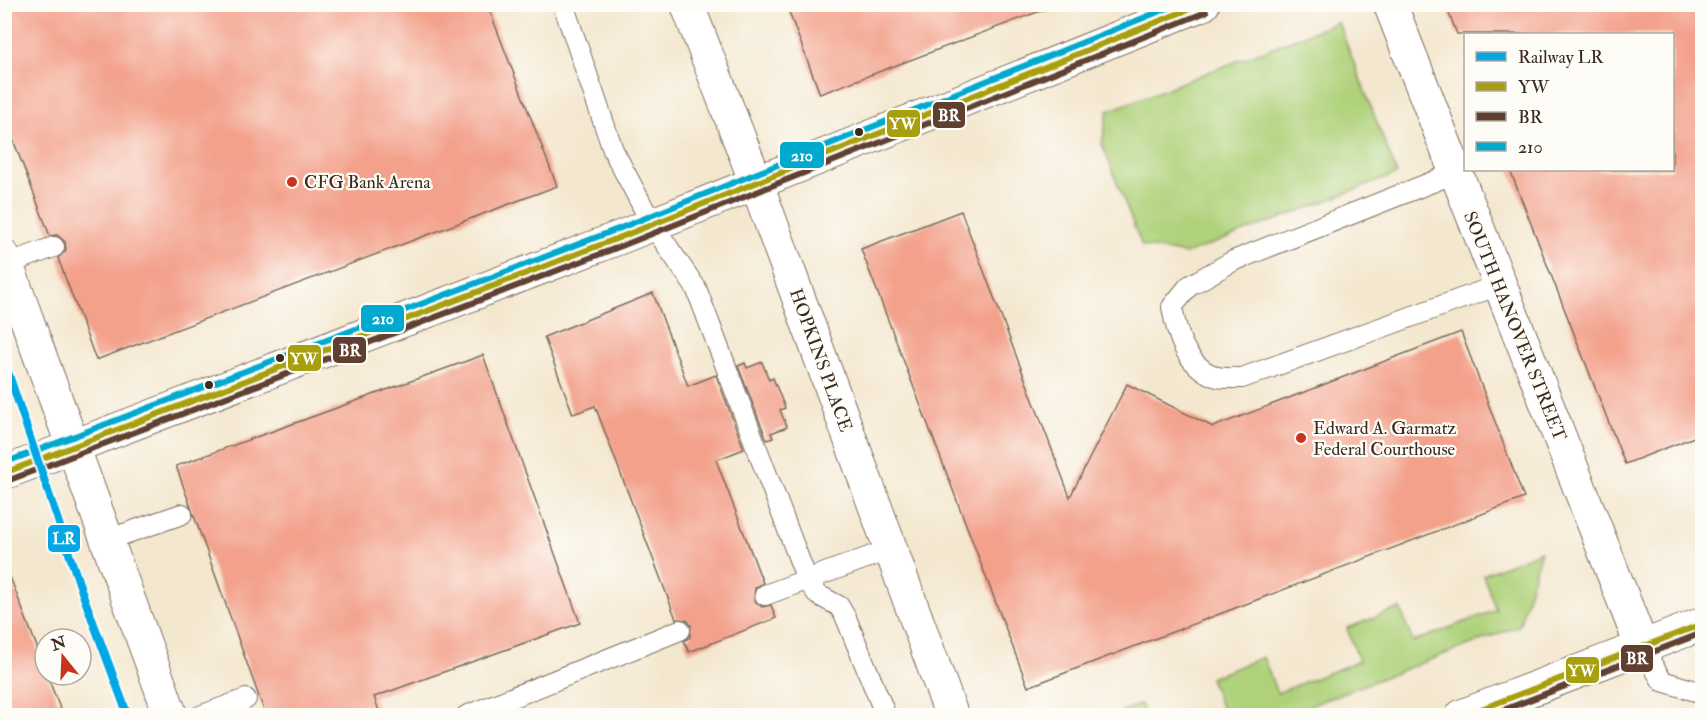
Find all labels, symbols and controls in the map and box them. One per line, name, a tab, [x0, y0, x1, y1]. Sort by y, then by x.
legend	[1464, 33, 1674, 171]
text: Railway LR	[1518, 46, 1605, 69]
text: YW	[1518, 76, 1550, 99]
line badge: BR	[932, 101, 966, 129]
text: BR	[938, 106, 961, 126]
text: BR	[1518, 106, 1544, 129]
line badge: YW	[886, 109, 921, 138]
text: YW	[888, 114, 919, 134]
unlabelled marker	[853, 126, 865, 138]
text: 210	[1518, 136, 1543, 159]
line badge: 210	[779, 141, 825, 169]
text: 210	[791, 146, 813, 166]
place label: CFG Bank Arena	[304, 171, 431, 194]
marker: CFG Bank Arena	[285, 175, 299, 189]
street label: SOUTH HANOVER STREET	[1458, 208, 1571, 445]
street label: HOPKINS PLACE	[784, 285, 857, 435]
line badge: 210	[360, 304, 405, 333]
text: 210	[372, 309, 394, 329]
line badge: BR	[332, 336, 367, 364]
text: BR	[339, 341, 362, 361]
line badge: YW	[287, 344, 322, 372]
text: YW	[289, 349, 320, 369]
unlabelled marker	[274, 352, 286, 364]
unlabelled marker	[203, 379, 215, 391]
place label: Edward A. Garmatz Federal Courthouse	[1313, 417, 1457, 461]
marker: Edward A. Garmatz Federal Courthouse	[1294, 431, 1308, 445]
line badge: LR	[47, 524, 81, 553]
text: LR	[52, 529, 77, 549]
north arrow	[33, 627, 93, 687]
text: N	[48, 632, 69, 656]
line badge: BR	[1620, 644, 1654, 673]
text: BR	[1626, 649, 1649, 669]
line badge: YW	[1565, 656, 1600, 684]
text: YW	[1567, 661, 1598, 681]

